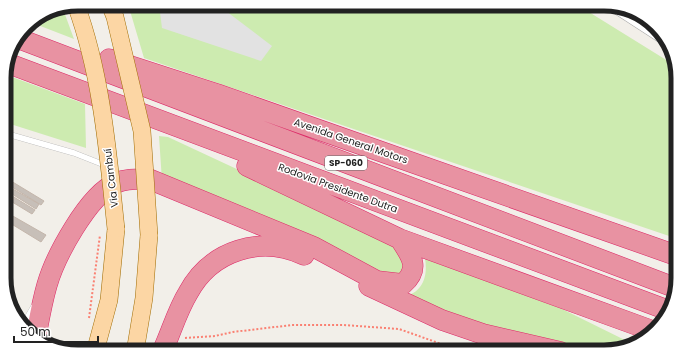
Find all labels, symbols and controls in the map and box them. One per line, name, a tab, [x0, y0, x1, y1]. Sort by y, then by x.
street label: Avenida General Motors	[292, 114, 410, 168]
street label: Via Cambuí	[100, 147, 122, 208]
road number: SP-060	[325, 156, 367, 170]
street label: Rodovia Presidente Dutra	[276, 159, 400, 217]
scale bar	[14, 318, 98, 344]
text: 50 m	[20, 323, 51, 340]

